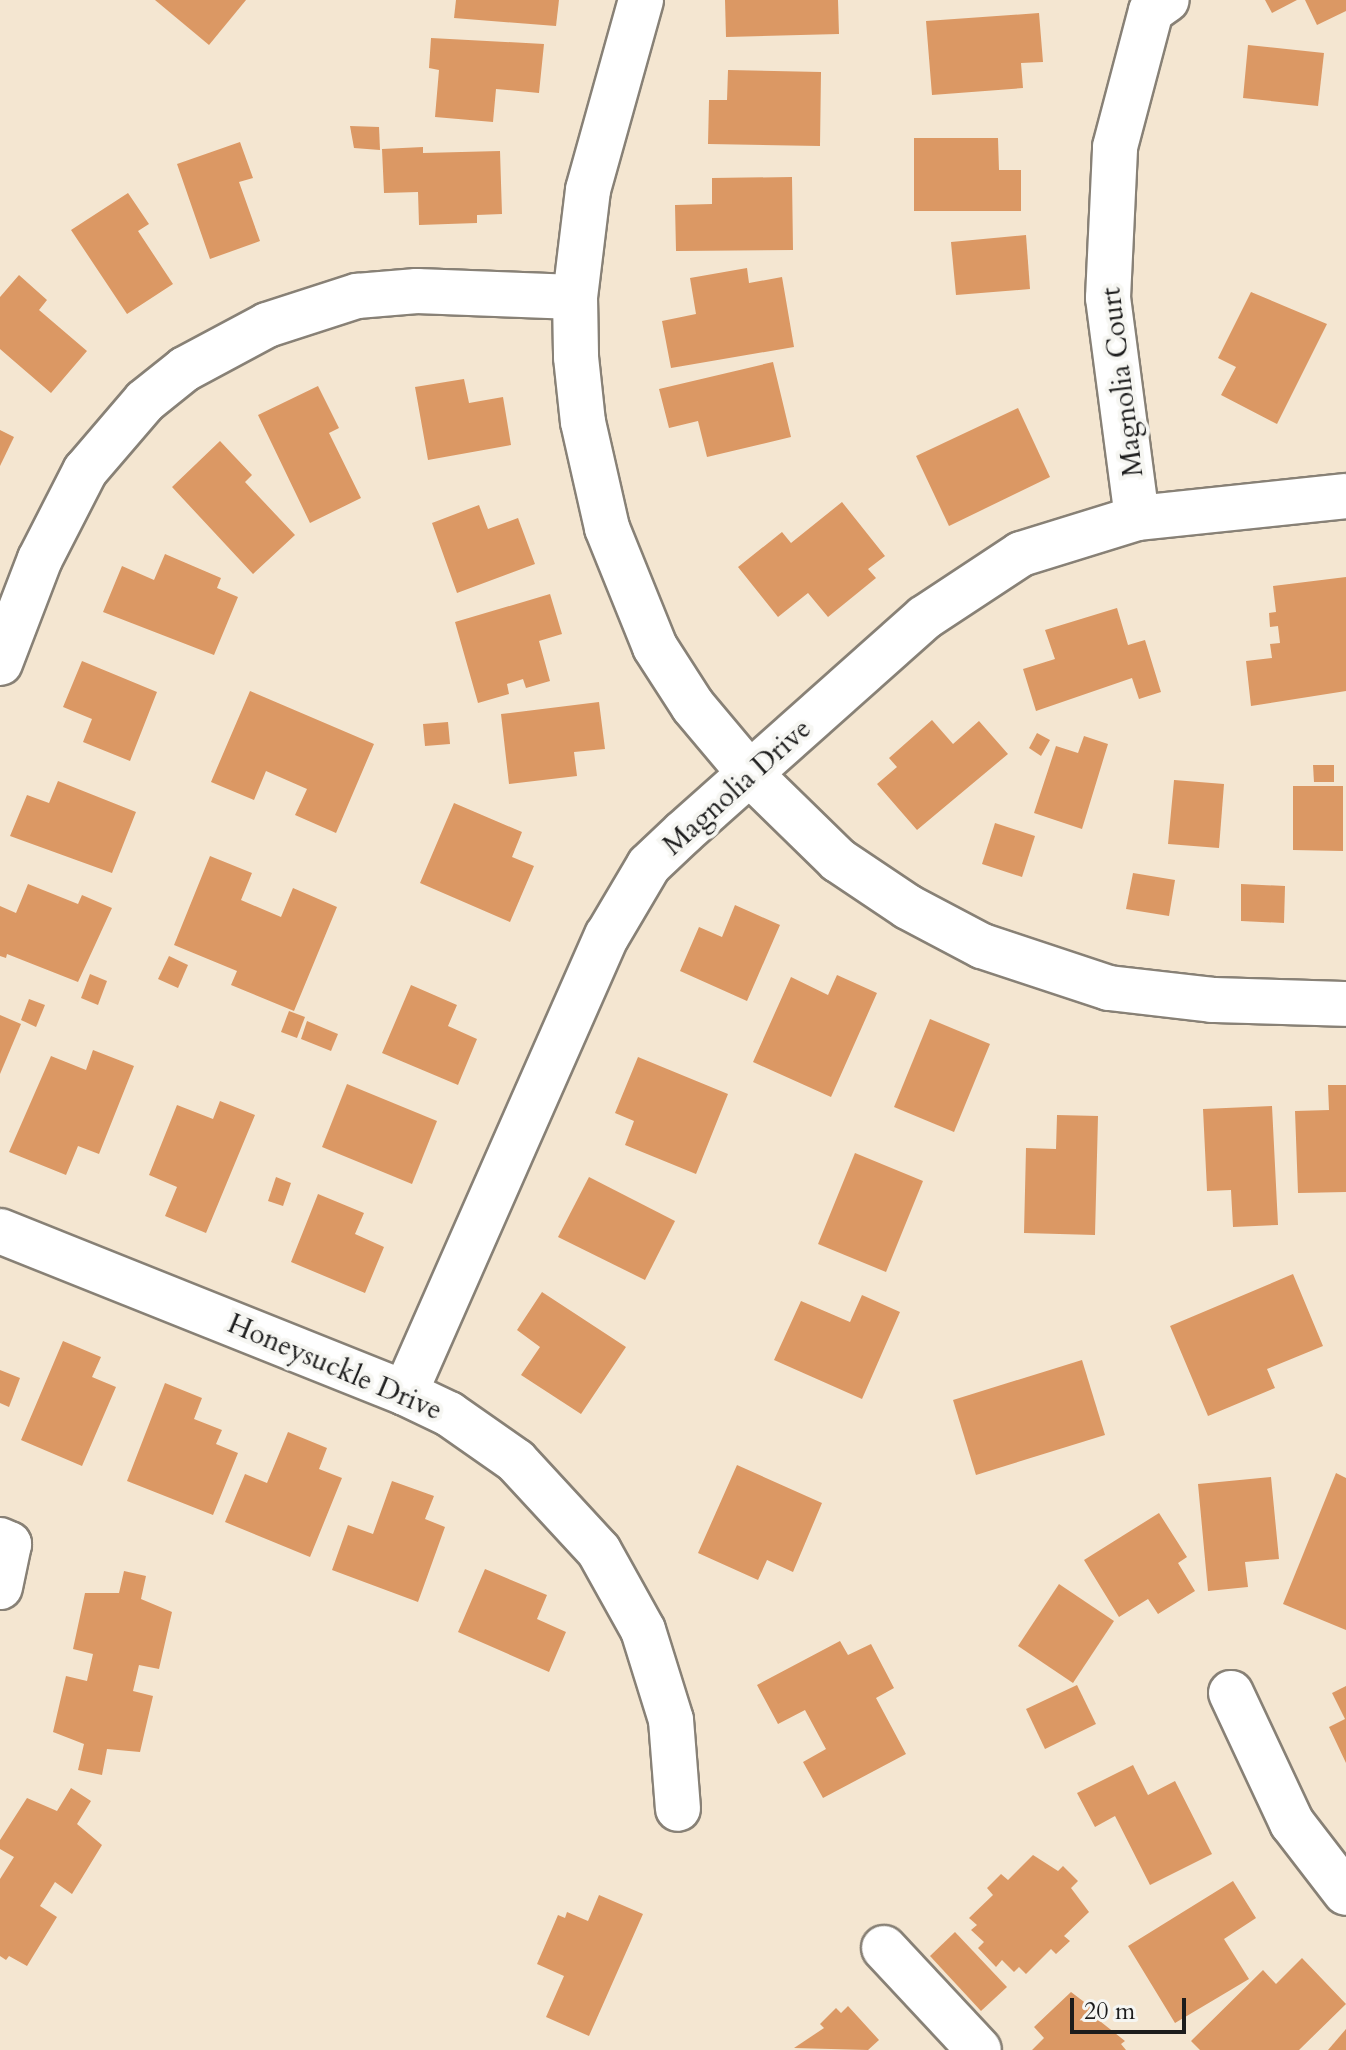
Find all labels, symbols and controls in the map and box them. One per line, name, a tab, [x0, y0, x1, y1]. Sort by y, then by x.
street label: Magnolia Court	[1094, 285, 1150, 479]
street label: Magnolia Drive	[656, 712, 818, 862]
street label: Honeysuckle Drive	[223, 1307, 447, 1427]
scale bar	[1074, 1982, 1190, 2032]
text: 20 m	[1084, 1995, 1135, 2028]

